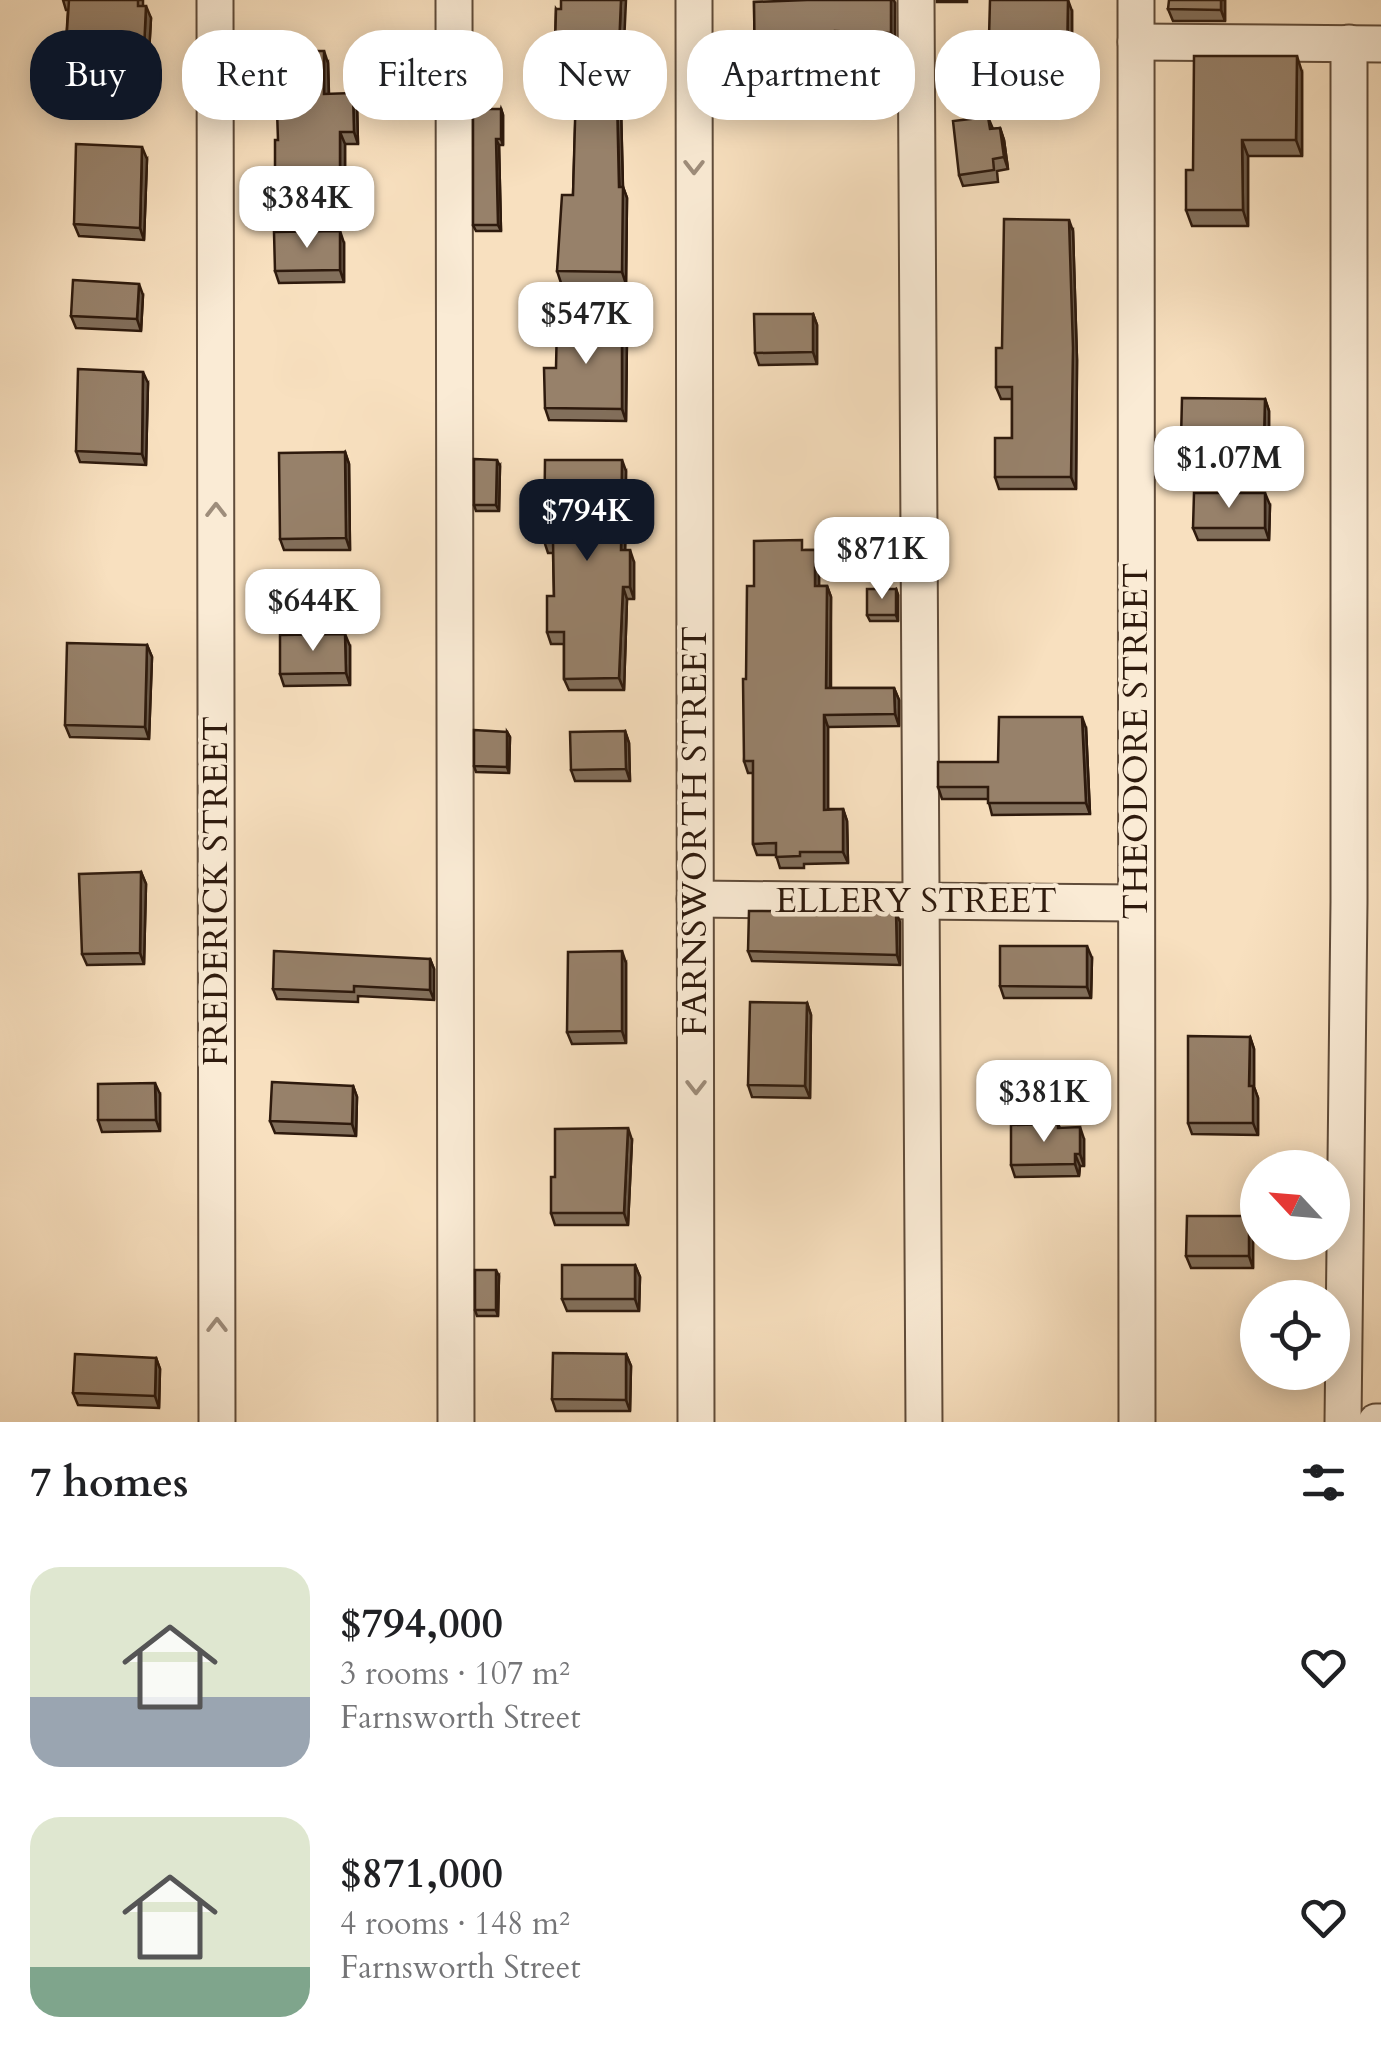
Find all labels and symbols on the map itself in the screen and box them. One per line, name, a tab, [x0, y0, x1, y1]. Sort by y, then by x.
one-way arrow	[683, 160, 705, 176]
pin: $384K	[237, 166, 377, 251]
pin: $547K	[516, 282, 656, 367]
pin: $1.07M	[1148, 426, 1310, 511]
pin: $794K	[517, 479, 657, 564]
one-way arrow	[205, 501, 227, 516]
pin: $871K	[812, 517, 952, 602]
street label: THEODORE STREET	[1112, 562, 1160, 920]
pin: $644K	[243, 569, 383, 654]
street label: FARNSWORTH STREET	[671, 626, 719, 1036]
street label: FREDERICK STREET	[192, 716, 240, 1066]
street label: ELLERY STREET	[775, 877, 1057, 925]
pin: $381K	[974, 1060, 1114, 1145]
one-way arrow	[685, 1080, 707, 1096]
north arrow	[1240, 1150, 1350, 1260]
one-way arrow	[206, 1316, 228, 1332]

